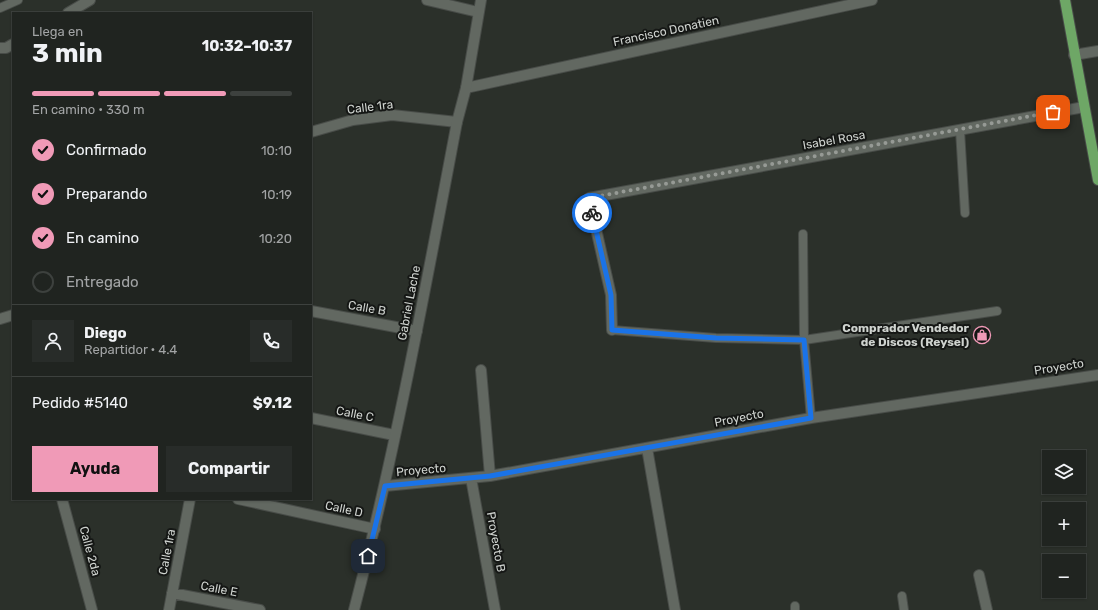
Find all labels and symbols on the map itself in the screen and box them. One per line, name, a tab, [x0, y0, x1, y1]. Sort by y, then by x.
street label: Francisco Donatien	[612, 13, 720, 49]
pin	[1036, 95, 1070, 129]
street label: Calle 1ra	[346, 97, 394, 117]
street label: Isabel Rosa	[802, 128, 866, 152]
courier	[572, 193, 612, 233]
street label: Gabriel Lache	[395, 264, 423, 342]
street label: Calle B	[347, 298, 387, 318]
place label: Comprador Vendedor de Discos (Reysel)	[842, 321, 970, 349]
shop icon: Comprador Vendedor de Discos (Reysel)	[972, 325, 992, 345]
street label: Proyecto	[1033, 356, 1085, 378]
street label: Calle C	[335, 403, 375, 425]
street label: Proyecto	[713, 406, 765, 430]
street label: Proyecto	[395, 461, 447, 479]
street label: Calle D	[324, 498, 364, 520]
street label: Proyecto B	[484, 511, 508, 573]
street label: Calle 2da	[77, 525, 103, 577]
street label: Calle 1ra	[156, 528, 178, 576]
pin	[351, 539, 385, 573]
street label: Calle E	[199, 579, 239, 599]

